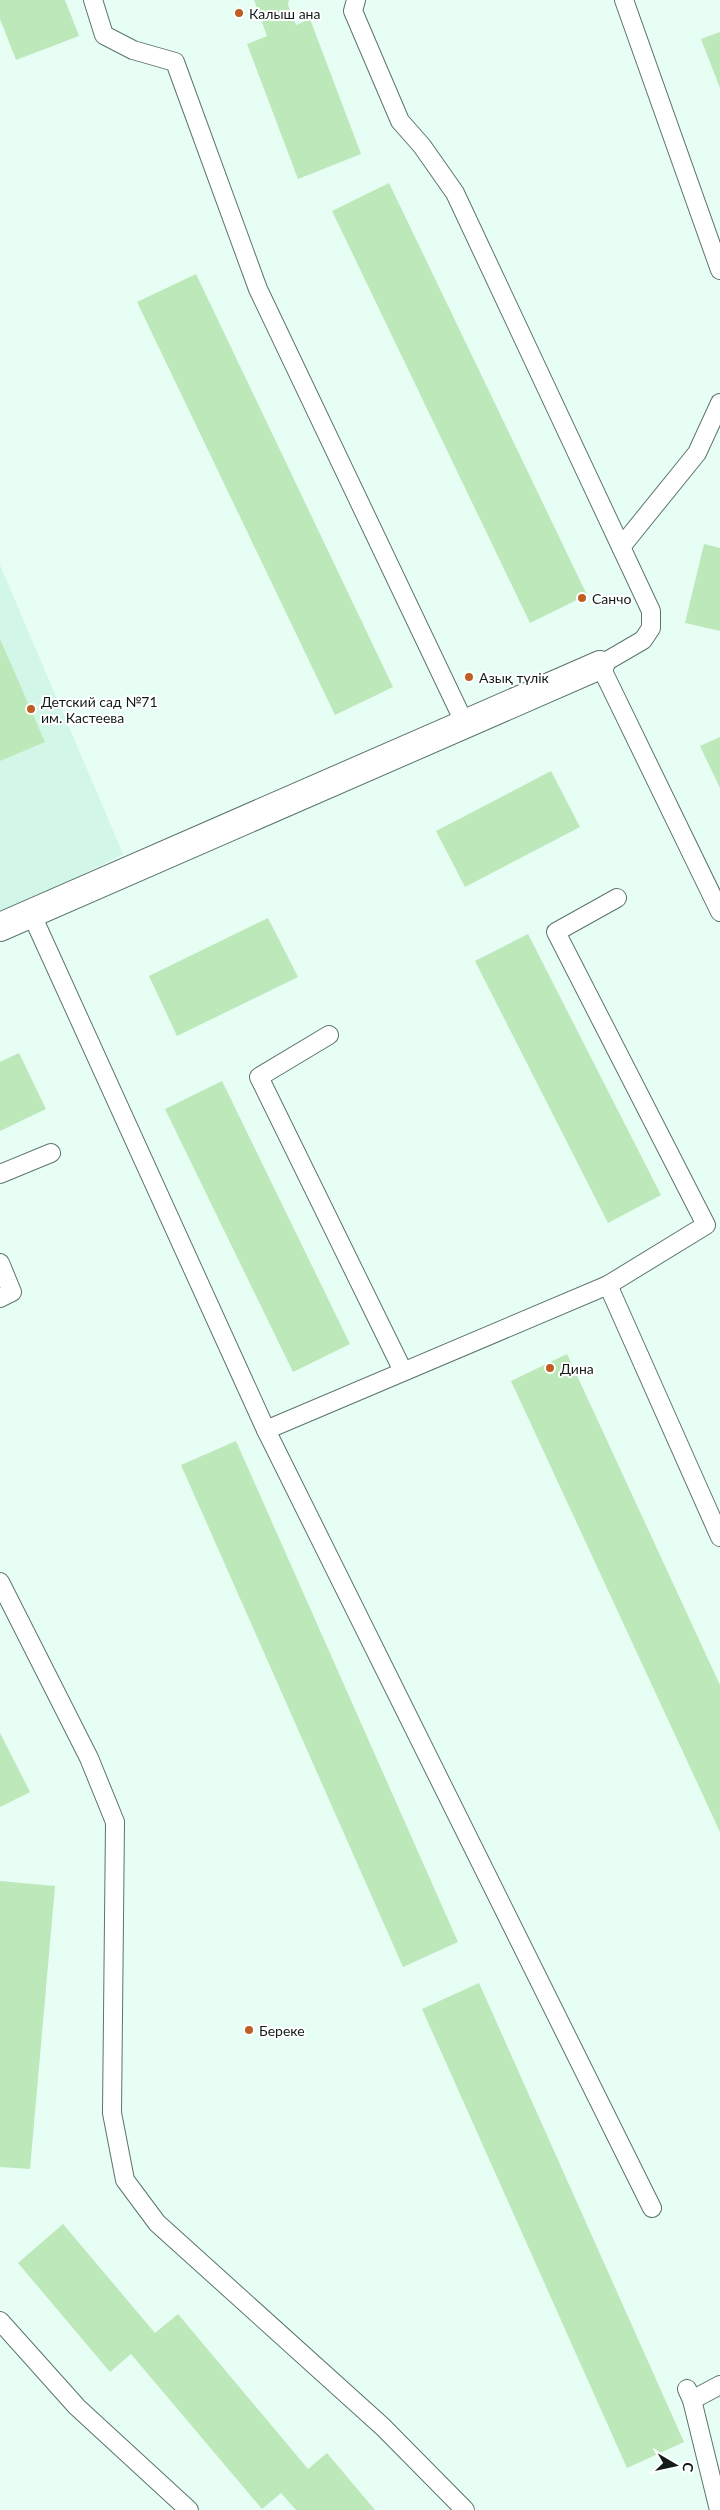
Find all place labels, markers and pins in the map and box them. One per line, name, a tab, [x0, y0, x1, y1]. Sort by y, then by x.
place label: Калыш ана	[249, 5, 320, 22]
marker: Калыш ана	[233, 7, 245, 19]
place label: Санчо	[592, 590, 631, 607]
marker: Санчо	[576, 592, 588, 604]
place label: Азық түлік	[479, 669, 550, 686]
marker: Азық түлік	[463, 671, 475, 683]
place label: Детский сад №71 им. Кастеева	[41, 693, 158, 726]
marker: Детский сад №71 им. Кастеева	[25, 703, 37, 715]
place label: Дина	[560, 1360, 594, 1377]
marker: Дина	[544, 1362, 556, 1374]
place label: Береке	[259, 2022, 305, 2039]
marker: Береке	[243, 2024, 255, 2036]

